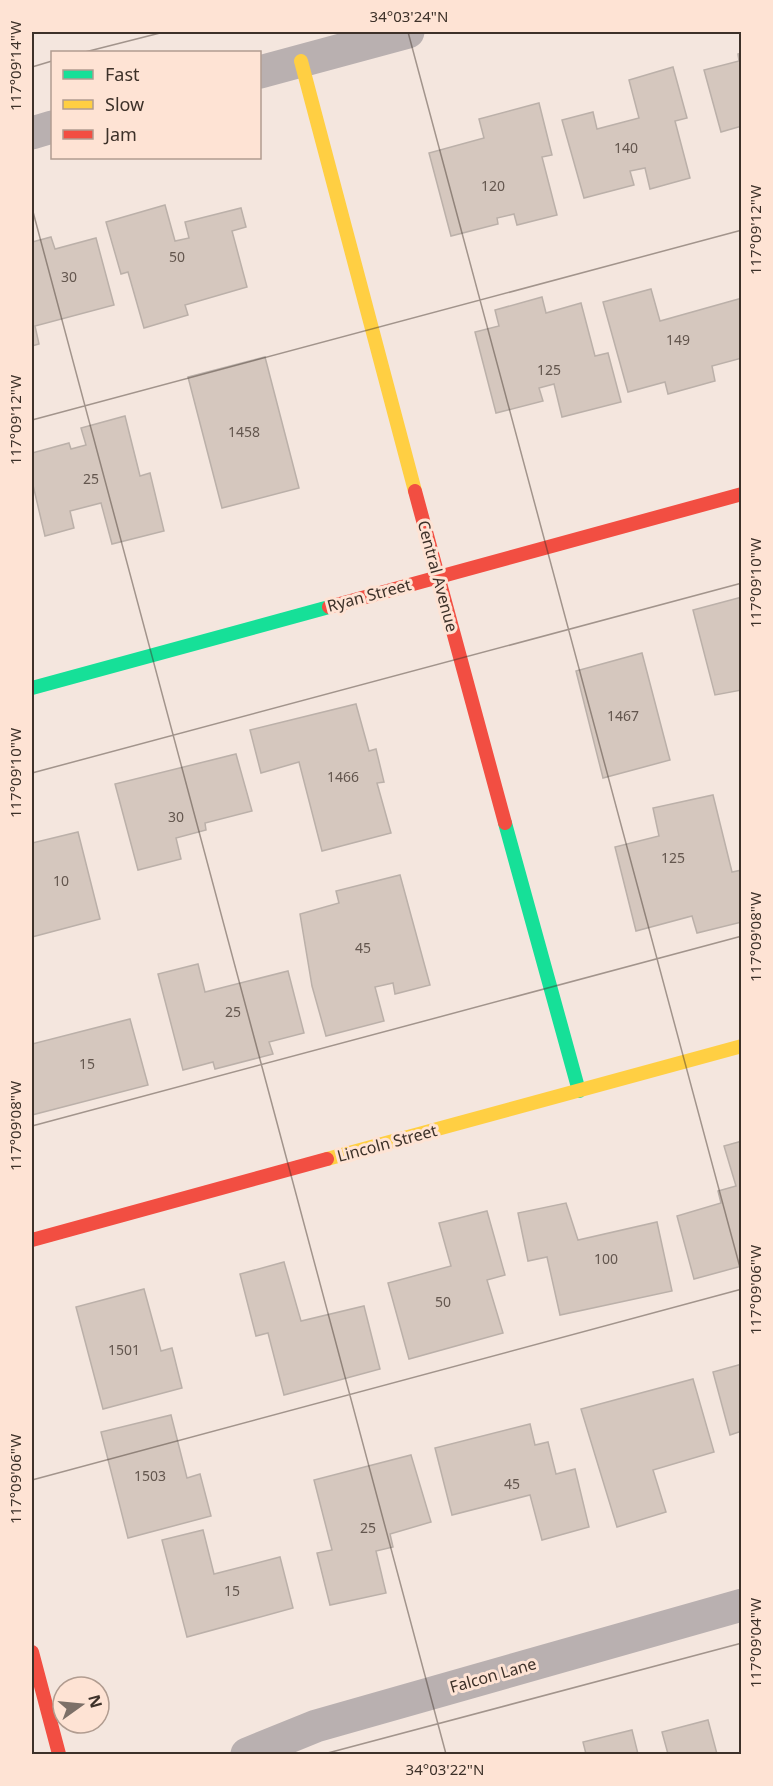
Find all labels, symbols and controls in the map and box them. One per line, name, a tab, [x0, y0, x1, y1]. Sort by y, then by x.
text: 34°03'24"N	[370, 6, 448, 26]
text: 117°09'14"W	[5, 21, 25, 111]
legend	[51, 51, 261, 159]
text: Fast	[105, 62, 140, 86]
text: Slow	[105, 92, 144, 116]
text: Jam	[103, 122, 137, 146]
house number: 140	[614, 138, 638, 157]
house number: 120	[481, 176, 505, 195]
text: 117°09'12"W	[745, 185, 765, 275]
house number: 50	[169, 247, 185, 266]
house number: 30	[61, 267, 77, 286]
house number: 149	[666, 330, 690, 349]
house number: 125	[537, 360, 561, 379]
text: 117°09'12"W	[5, 375, 25, 465]
house number: 1458	[228, 422, 260, 441]
house number: 25	[83, 469, 99, 488]
street label: Central Avenue	[413, 518, 463, 634]
text: 117°09'10"W	[745, 538, 765, 628]
street label: Ryan Street	[325, 573, 414, 617]
house number: 1467	[607, 706, 639, 725]
text: 117°09'10"W	[5, 728, 25, 818]
house number: 1466	[327, 767, 359, 786]
house number: 30	[168, 807, 184, 826]
house number: 125	[661, 848, 685, 867]
house number: 10	[53, 871, 69, 890]
text: 117°09'08"W	[745, 892, 765, 982]
house number: 45	[355, 938, 371, 957]
house number: 25	[225, 1002, 241, 1021]
house number: 15	[79, 1054, 95, 1073]
text: 117°09'08"W	[5, 1081, 25, 1171]
street label: Lincoln Street	[335, 1119, 440, 1167]
text: 117°09'06"W	[745, 1245, 765, 1335]
house number: 100	[594, 1249, 618, 1268]
house number: 50	[435, 1292, 451, 1311]
house number: 1501	[108, 1340, 140, 1359]
text: 117°09'06"W	[5, 1434, 25, 1524]
house number: 1503	[134, 1466, 166, 1485]
house number: 45	[504, 1474, 520, 1493]
house number: 25	[360, 1518, 376, 1537]
house number: 15	[224, 1581, 240, 1600]
text: 117°09'04"W	[745, 1598, 765, 1688]
street label: Falcon Lane	[447, 1652, 539, 1698]
north arrow	[51, 1675, 111, 1735]
text: N	[83, 1692, 108, 1710]
text: 34°03'22"N	[406, 1759, 484, 1779]

